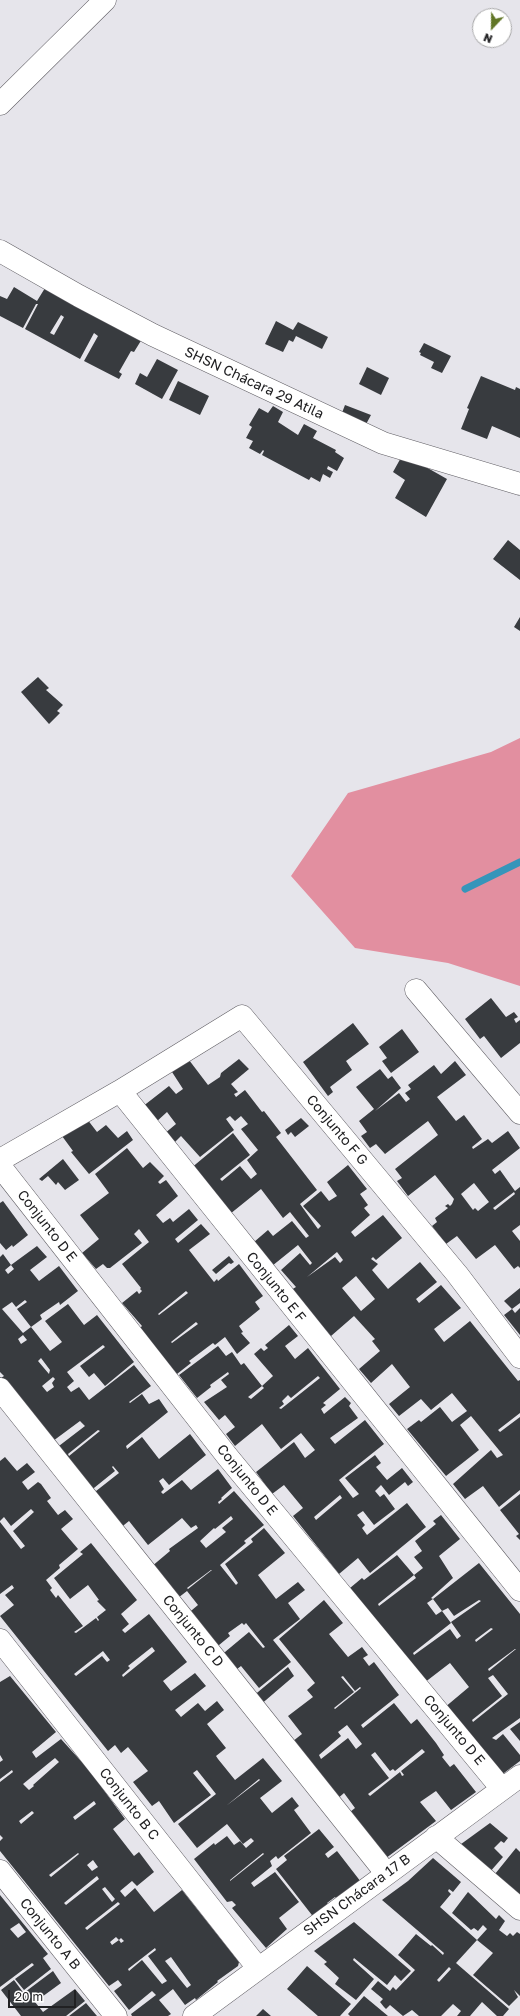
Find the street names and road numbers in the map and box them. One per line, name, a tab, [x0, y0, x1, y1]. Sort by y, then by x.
street label: SHSN Chácara 29 Atila	[182, 343, 326, 423]
street label: Conjunto F G	[303, 1091, 371, 1169]
street label: Conjunto D E	[14, 1187, 80, 1265]
street label: Conjunto E F	[243, 1249, 309, 1325]
street label: Conjunto D E	[213, 1441, 281, 1519]
street label: Conjunto C D	[159, 1592, 227, 1670]
street label: Conjunto D E	[420, 1691, 488, 1769]
street label: Conjunto B C	[96, 1765, 162, 1843]
street label: SHSN Chácara 17 B	[300, 1851, 414, 1939]
street label: Conjunto A B	[16, 1895, 84, 1973]

